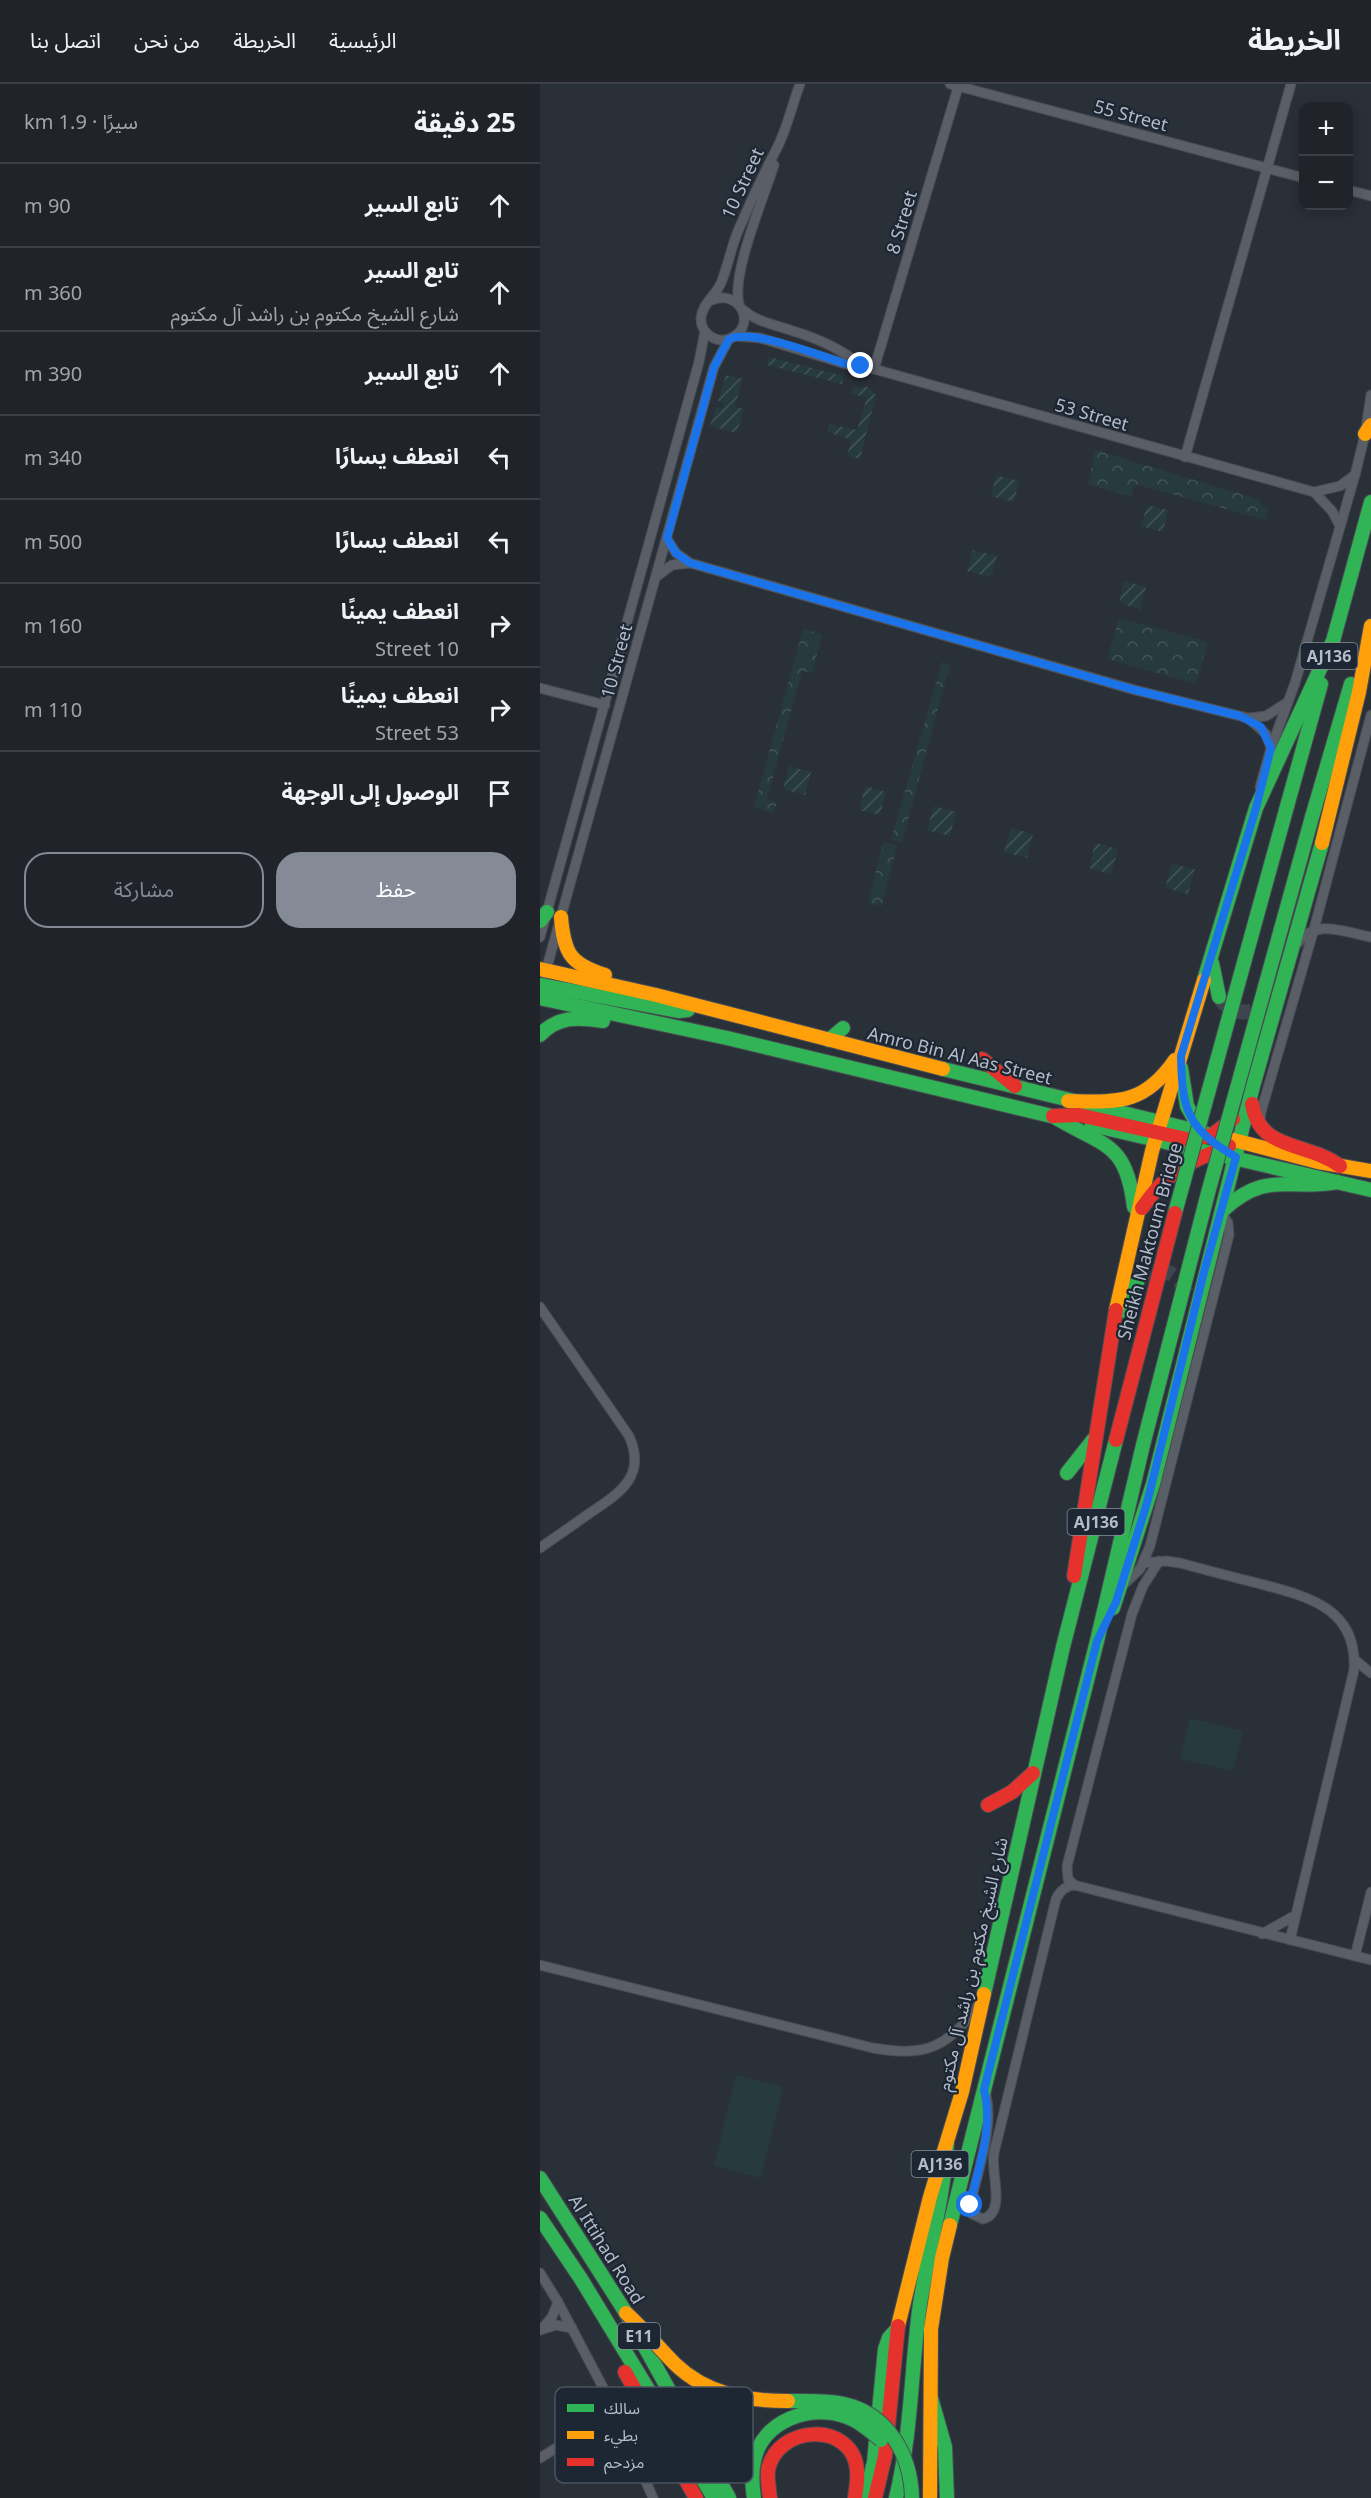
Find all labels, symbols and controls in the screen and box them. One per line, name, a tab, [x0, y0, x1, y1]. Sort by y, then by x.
text: الخريطة	[1248, 20, 1341, 58]
text: اتصل بنا	[30, 26, 101, 54]
text: من نحن	[134, 26, 200, 54]
text: الخريطة	[233, 26, 296, 54]
text: الرئيسية	[329, 26, 397, 54]
street label: 55 Street	[1091, 94, 1171, 136]
map controls	[1299, 102, 1353, 210]
button: +	[1299, 102, 1353, 156]
text: 25 دقيقة	[414, 104, 516, 140]
text: سيرًا · 1.9 km	[24, 108, 138, 135]
street label: 10 Street	[715, 143, 769, 222]
button: −	[1299, 156, 1353, 210]
street label: 8 Street	[880, 187, 922, 257]
text: تابع السير	[365, 188, 459, 218]
icon: ahead	[483, 189, 516, 222]
text: 90 m	[24, 192, 71, 219]
text: تابع السير	[365, 254, 459, 284]
icon: ahead	[483, 276, 516, 309]
text: 360 m	[24, 279, 82, 306]
text: شارع الشيخ مكتوم بن راشد آل مكتوم	[170, 300, 459, 327]
route end	[847, 352, 873, 378]
text: تابع السير	[365, 356, 459, 386]
icon: ahead	[483, 357, 516, 390]
text: 390 m	[24, 360, 82, 387]
street label: 53 Street	[1052, 392, 1132, 436]
text: انعطف يسارًا	[335, 440, 459, 470]
icon: left	[483, 441, 516, 474]
text: 340 m	[24, 444, 82, 471]
text: انعطف يسارًا	[335, 524, 459, 554]
icon: left	[483, 525, 516, 558]
text: 500 m	[24, 528, 82, 555]
text: انعطف يمينًا	[341, 595, 459, 625]
icon: right	[483, 609, 516, 642]
text: 160 m	[24, 612, 82, 639]
street label: 10 Street	[595, 621, 637, 701]
text: 10 Street	[375, 635, 459, 662]
road number: AJ136	[1300, 643, 1358, 669]
text: انعطف يمينًا	[341, 679, 459, 709]
icon: right	[483, 693, 516, 726]
text: 110 m	[24, 696, 82, 723]
text: 53 Street	[375, 719, 459, 746]
text: الوصول إلى الوجهة	[281, 776, 459, 806]
icon: arrive	[483, 777, 516, 810]
button: مشاركة	[24, 852, 264, 928]
button: حفظ	[276, 852, 516, 928]
street label: Amro Bin Al Aas Street	[865, 1020, 1055, 1090]
street label: Sheikh Maktoum Bridge	[1111, 1140, 1187, 1342]
road number: AJ136	[1068, 1509, 1124, 1535]
street label: شارع الشيخ مكتوم بن راشد آل مكتوم	[931, 1835, 1016, 2094]
road number: AJ136	[912, 2151, 968, 2177]
street label: Al Ittihad Road	[564, 2190, 650, 2308]
route start	[956, 2191, 982, 2217]
road number: E11	[618, 2323, 660, 2349]
legend	[555, 2387, 753, 2483]
text: سالك	[604, 2397, 640, 2419]
text: بطيء	[604, 2424, 638, 2448]
text: مزدحم	[604, 2451, 644, 2475]

